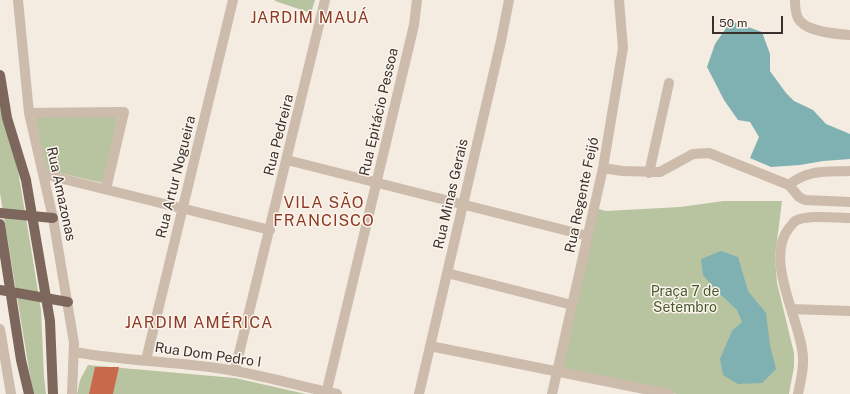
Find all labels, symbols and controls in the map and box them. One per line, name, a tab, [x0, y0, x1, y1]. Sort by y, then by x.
district label: JARDIM MAUÁ	[250, 8, 370, 28]
scale bar	[714, 8, 785, 34]
text: 50 m	[719, 16, 747, 30]
street label: Rua Epitácio Pessoa	[356, 46, 402, 178]
street label: Rua Pedreira	[261, 92, 297, 178]
street label: Rua Artur Nogueira	[153, 114, 199, 240]
street label: Rua Regente Feijó	[562, 136, 602, 254]
street label: Rua Minas Gerais	[430, 137, 472, 251]
street label: Rua Amazonas	[43, 145, 79, 243]
district label: VILA SÃO FRANCISCO	[273, 193, 375, 231]
park label: Praça 7 de Setembro	[651, 284, 719, 316]
district label: JARDIM AMÉRICA	[125, 313, 273, 333]
street label: Rua Dom Pedro I	[154, 339, 262, 371]

